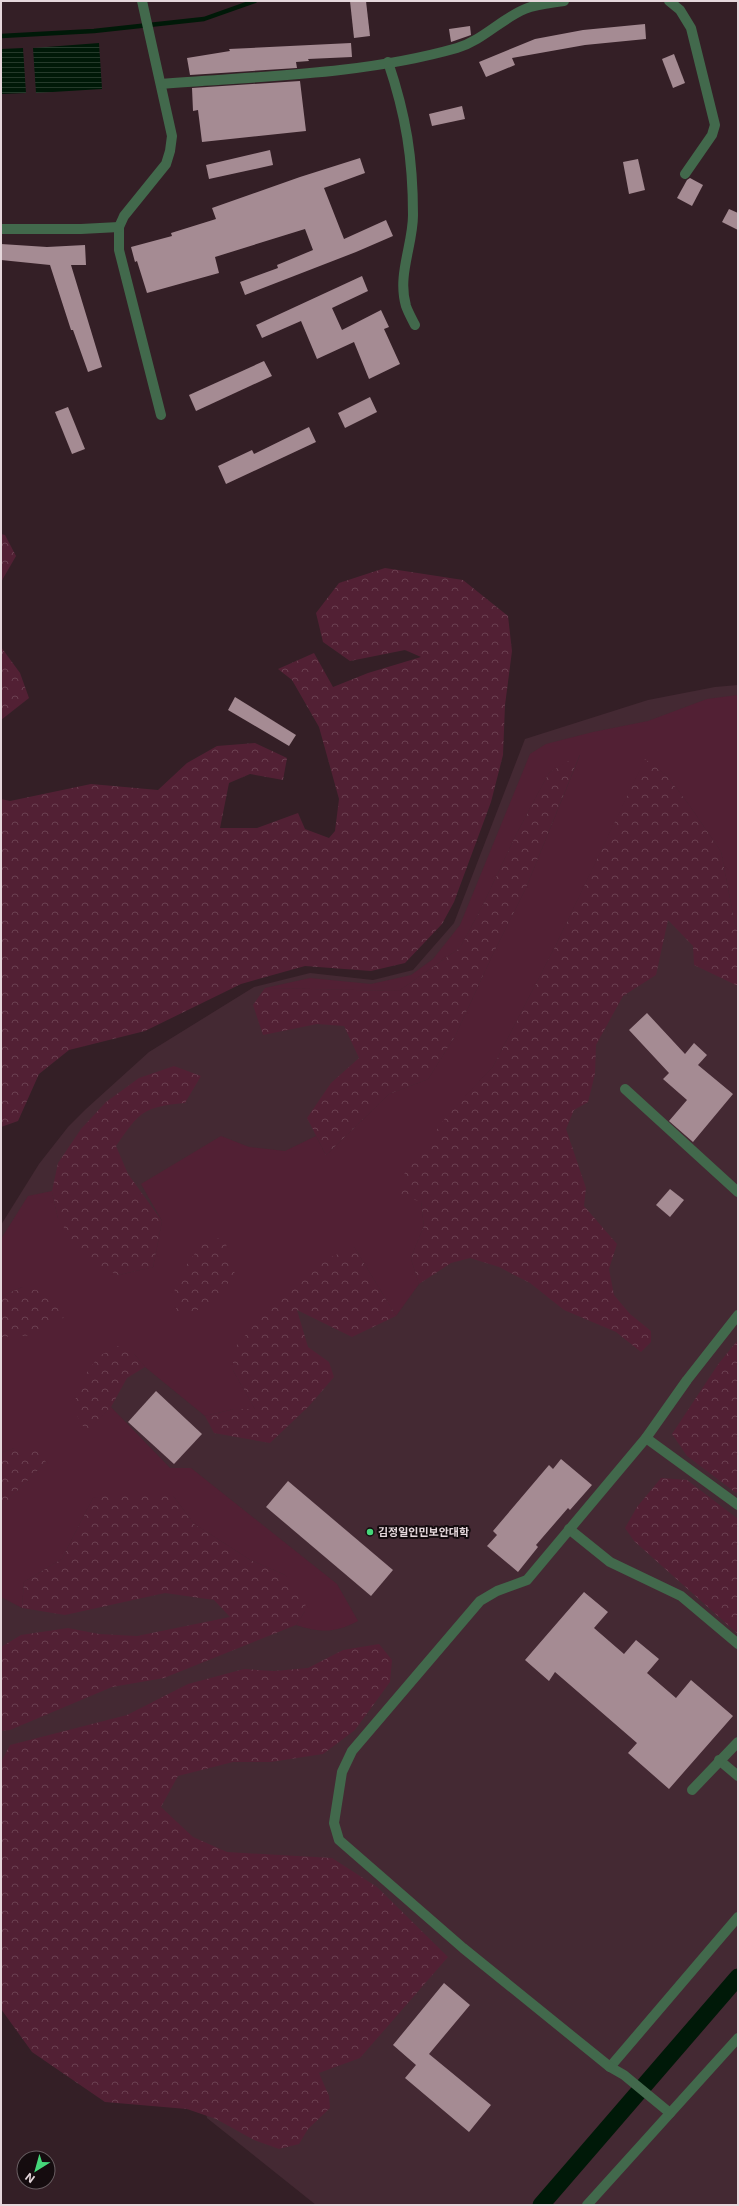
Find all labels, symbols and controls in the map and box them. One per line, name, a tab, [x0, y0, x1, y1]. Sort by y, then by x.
place label: 김정일인민보안대학	[378, 1525, 469, 1539]
marker: 김정일인민보안대학	[365, 1527, 375, 1537]
north arrow	[16, 2150, 56, 2190]
text: N	[22, 2170, 38, 2186]

